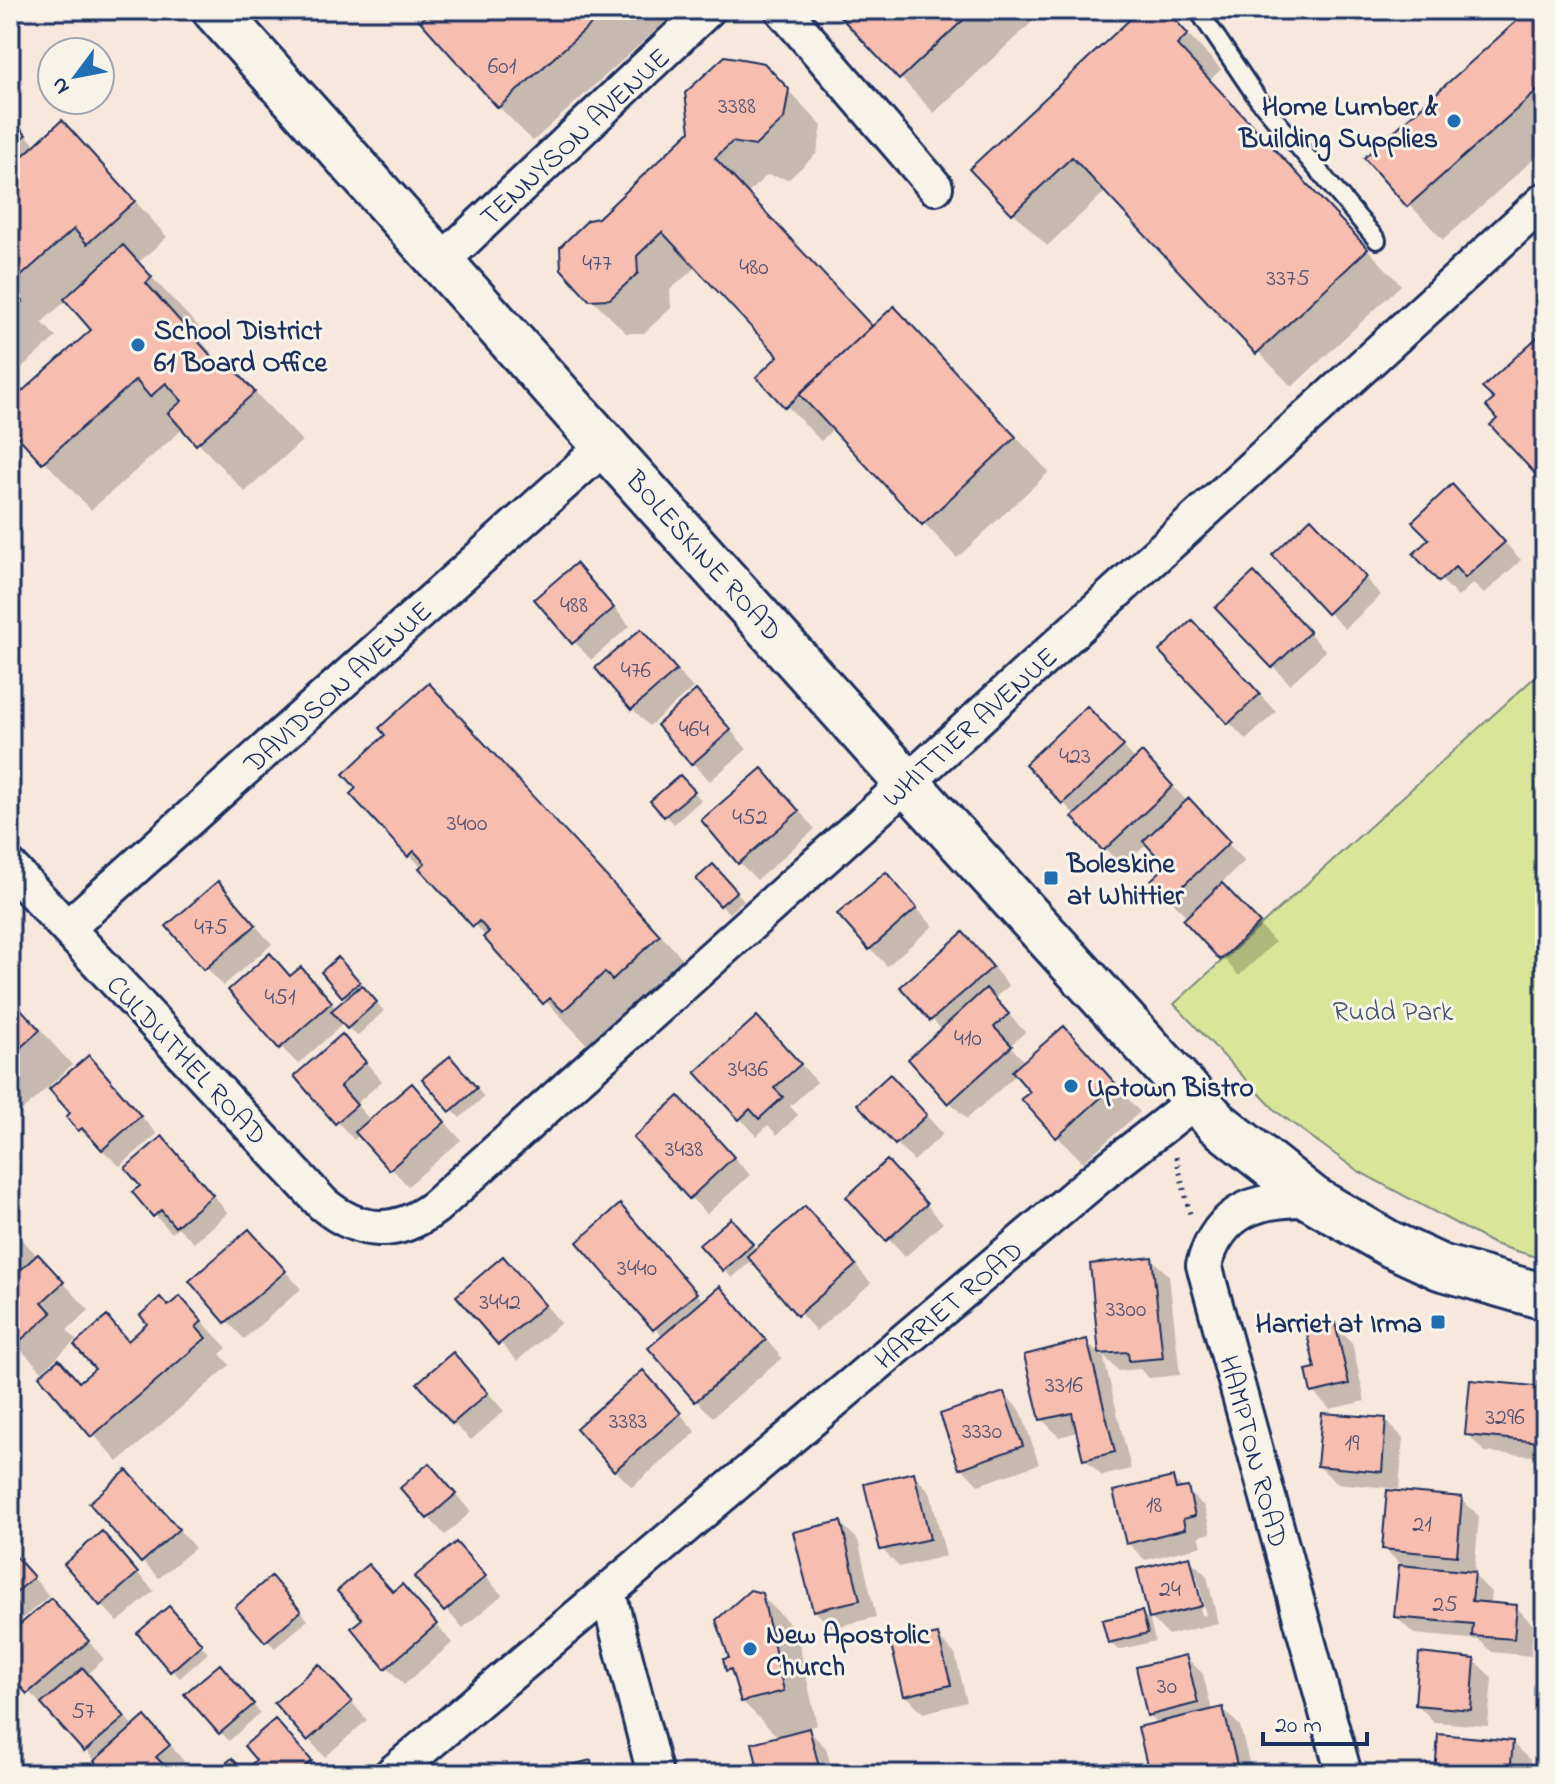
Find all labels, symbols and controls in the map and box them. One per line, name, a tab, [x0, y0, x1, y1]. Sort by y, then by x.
north arrow	[36, 36, 116, 116]
street label: TENNYSON AVENUE	[472, 39, 681, 238]
house number: 601	[488, 50, 517, 85]
text: N	[44, 70, 79, 100]
place label: Home Lumber & Building Supplies	[1237, 88, 1438, 162]
house number: 3388	[718, 90, 756, 125]
marker: Home Lumber & Building Supplies	[1445, 112, 1463, 130]
house number: 477	[582, 247, 612, 282]
house number: 480	[739, 251, 769, 286]
house number: 3375	[1266, 262, 1310, 297]
place label: School District 61 Board Office	[154, 312, 328, 385]
marker: School District 61 Board Office	[129, 336, 147, 354]
street label: BOLESKINE ROAD	[614, 462, 790, 652]
house number: 488	[560, 589, 588, 624]
street label: DAVIDSON AVENUE	[235, 593, 443, 785]
street label: WHITTIER AVENUE	[875, 639, 1068, 819]
house number: 476	[621, 654, 652, 689]
house number: 464	[679, 713, 709, 748]
house number: 423	[1059, 740, 1091, 775]
house number: 452	[732, 801, 768, 836]
house number: 3400	[447, 807, 487, 842]
place label: Boleskine at Whittier	[1065, 845, 1185, 918]
marker: Boleskine at Whittier	[1042, 869, 1060, 887]
house number: 475	[194, 911, 228, 946]
street label: CULDUTHEL ROAD	[95, 967, 276, 1156]
house number: 451	[264, 981, 296, 1016]
park label: Rudd Park	[1333, 993, 1454, 1034]
house number: 410	[954, 1022, 982, 1057]
house number: 3436	[728, 1053, 769, 1088]
place label: Uptown Bistro	[1087, 1069, 1254, 1110]
marker: Uptown Bistro	[1062, 1077, 1080, 1095]
house number: 3438	[665, 1133, 703, 1168]
street label: HARRIET ROAD	[867, 1232, 1034, 1381]
house number: 3440	[617, 1252, 657, 1287]
house number: 3442	[479, 1286, 521, 1321]
house number: 3300	[1106, 1293, 1146, 1328]
place label: Harriet at Irma	[1256, 1305, 1422, 1346]
marker: Harriet at Irma	[1429, 1313, 1447, 1331]
street label: HAMPTON ROAD	[1206, 1351, 1297, 1553]
house number: 3316	[1045, 1369, 1083, 1404]
house number: 3296	[1485, 1401, 1525, 1436]
house number: 3383	[609, 1405, 647, 1440]
house number: 3330	[962, 1415, 1002, 1450]
house number: 19	[1345, 1427, 1360, 1462]
house number: 18	[1146, 1489, 1162, 1524]
house number: 21	[1412, 1508, 1432, 1543]
house number: 24	[1159, 1573, 1181, 1608]
house number: 25	[1432, 1588, 1458, 1623]
place label: New Apostolic Church	[766, 1616, 930, 1689]
marker: New Apostolic Church	[741, 1640, 759, 1658]
house number: 30	[1157, 1670, 1177, 1705]
house number: 57	[71, 1695, 95, 1730]
scale bar	[1263, 1696, 1367, 1746]
text: 20 m	[1275, 1709, 1322, 1744]

